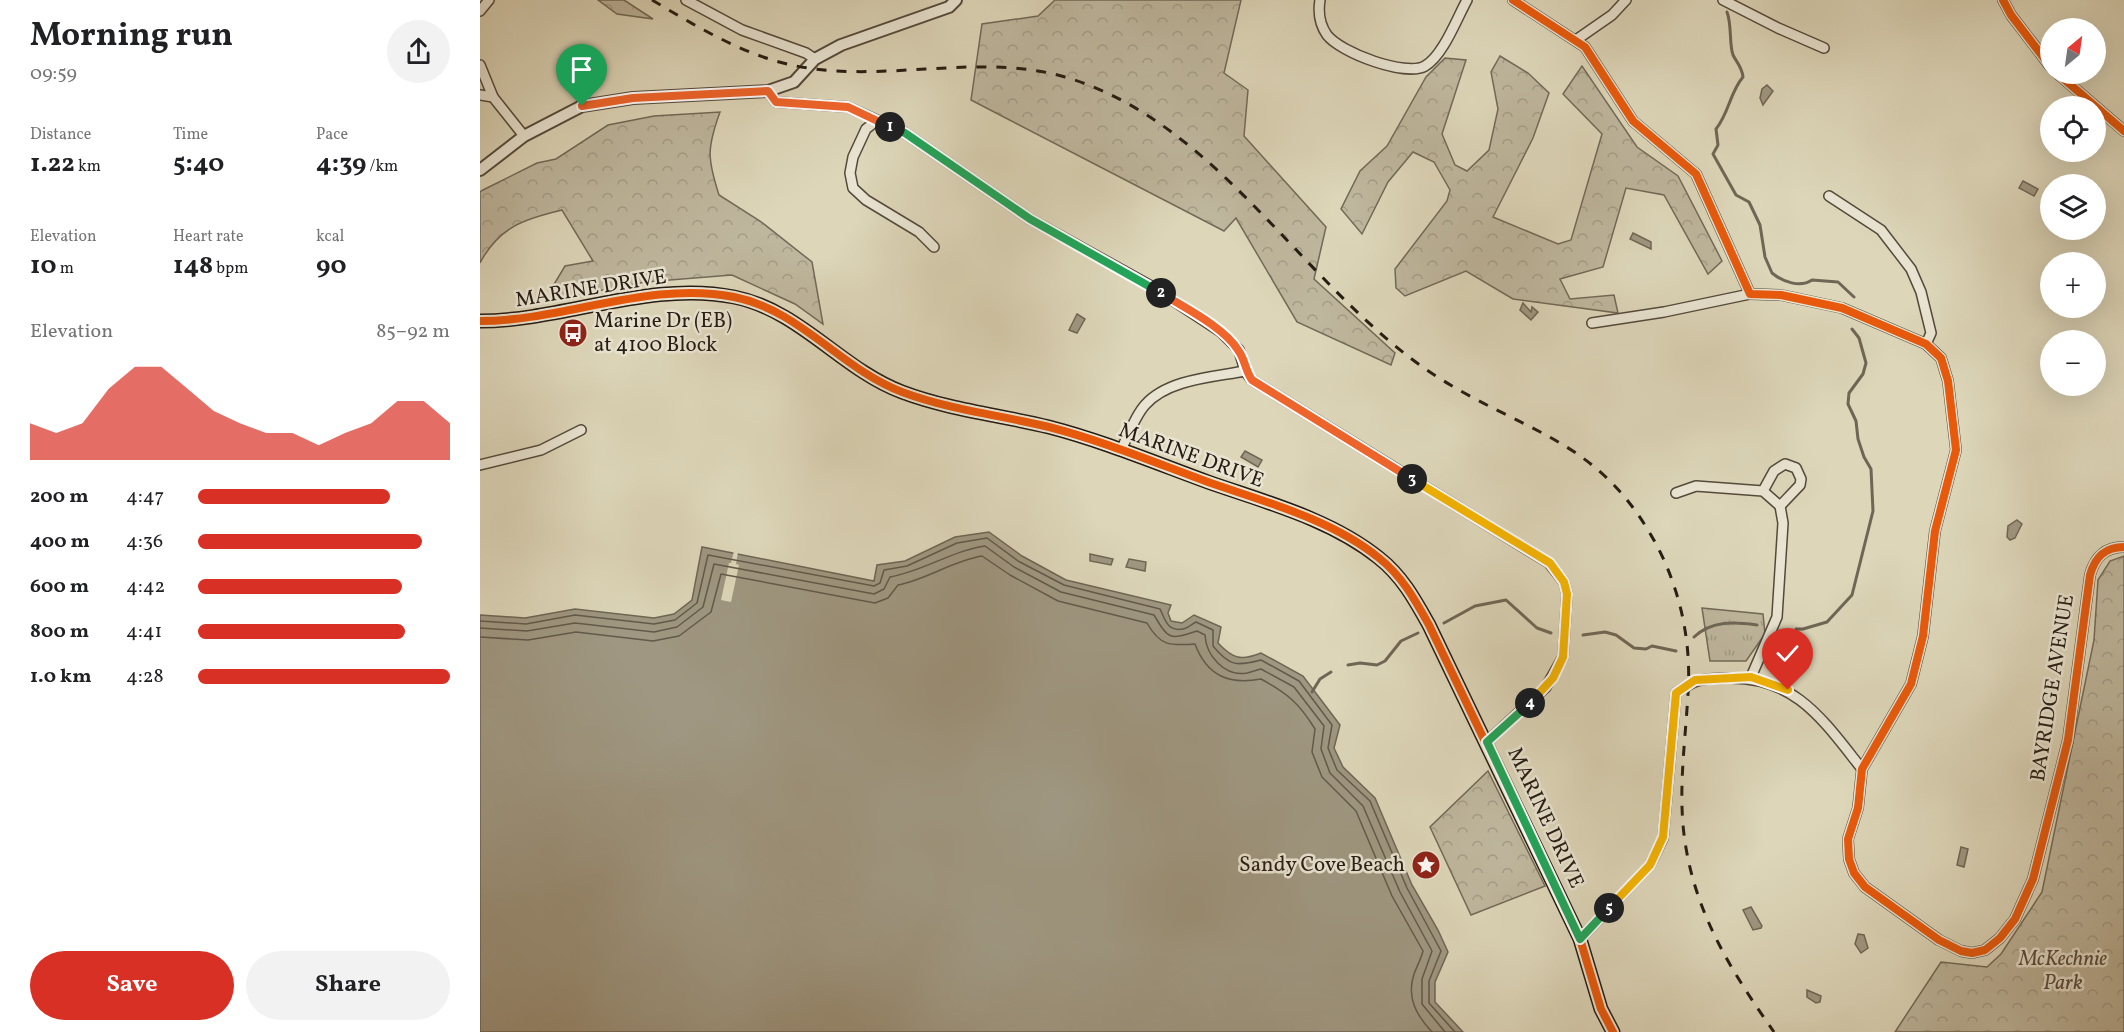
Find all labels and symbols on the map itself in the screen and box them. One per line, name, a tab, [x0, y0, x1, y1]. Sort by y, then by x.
north arrow	[2040, 18, 2106, 84]
pin	[556, 44, 607, 106]
pin: 1	[875, 112, 905, 142]
street label: MARINE DRIVE	[513, 263, 669, 315]
pin: 2	[1146, 278, 1176, 308]
place label: Marine Dr (EB) at 4100 Block	[594, 307, 732, 360]
bus stop icon: Marine Dr (EB) at 4100 Block	[557, 317, 589, 349]
street label: MARINE DRIVE	[1114, 416, 1268, 496]
pin: 3	[1397, 464, 1427, 494]
street label: BAYRIDGE AVENUE	[2024, 592, 2082, 784]
pin	[1762, 628, 1813, 690]
pin: 4	[1515, 688, 1545, 718]
street label: MARINE DRIVE	[1500, 743, 1590, 893]
place icon: Sandy Cove Beach	[1410, 849, 1442, 881]
place label: Sandy Cove Beach	[1239, 851, 1405, 880]
pin: 5	[1594, 893, 1624, 923]
park label: McKechnie Park	[2018, 945, 2107, 998]

